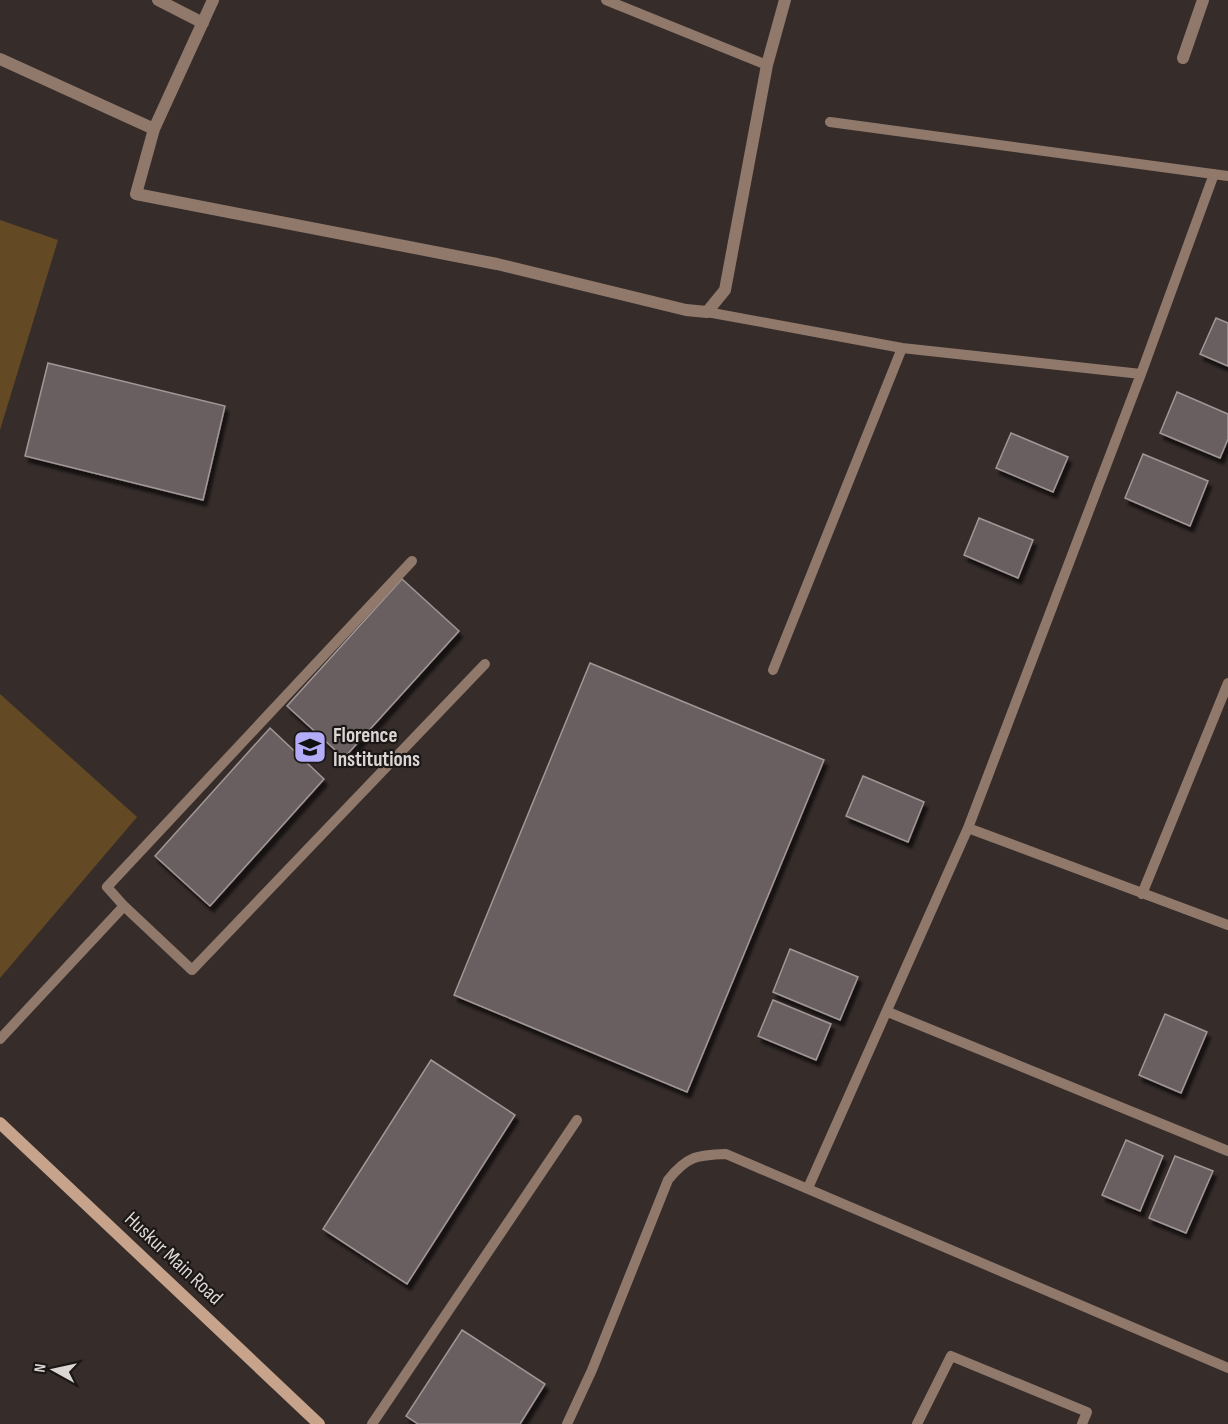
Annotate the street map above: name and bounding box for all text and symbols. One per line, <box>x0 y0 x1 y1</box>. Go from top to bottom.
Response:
place label: Florence Institutions <box>333 723 420 772</box>
school or university icon: Florence Institutions <box>292 729 328 765</box>
street label: Huskur Main Road <box>119 1207 228 1310</box>
north arrow <box>24 1340 84 1400</box>
text: N <box>31 1363 51 1374</box>

